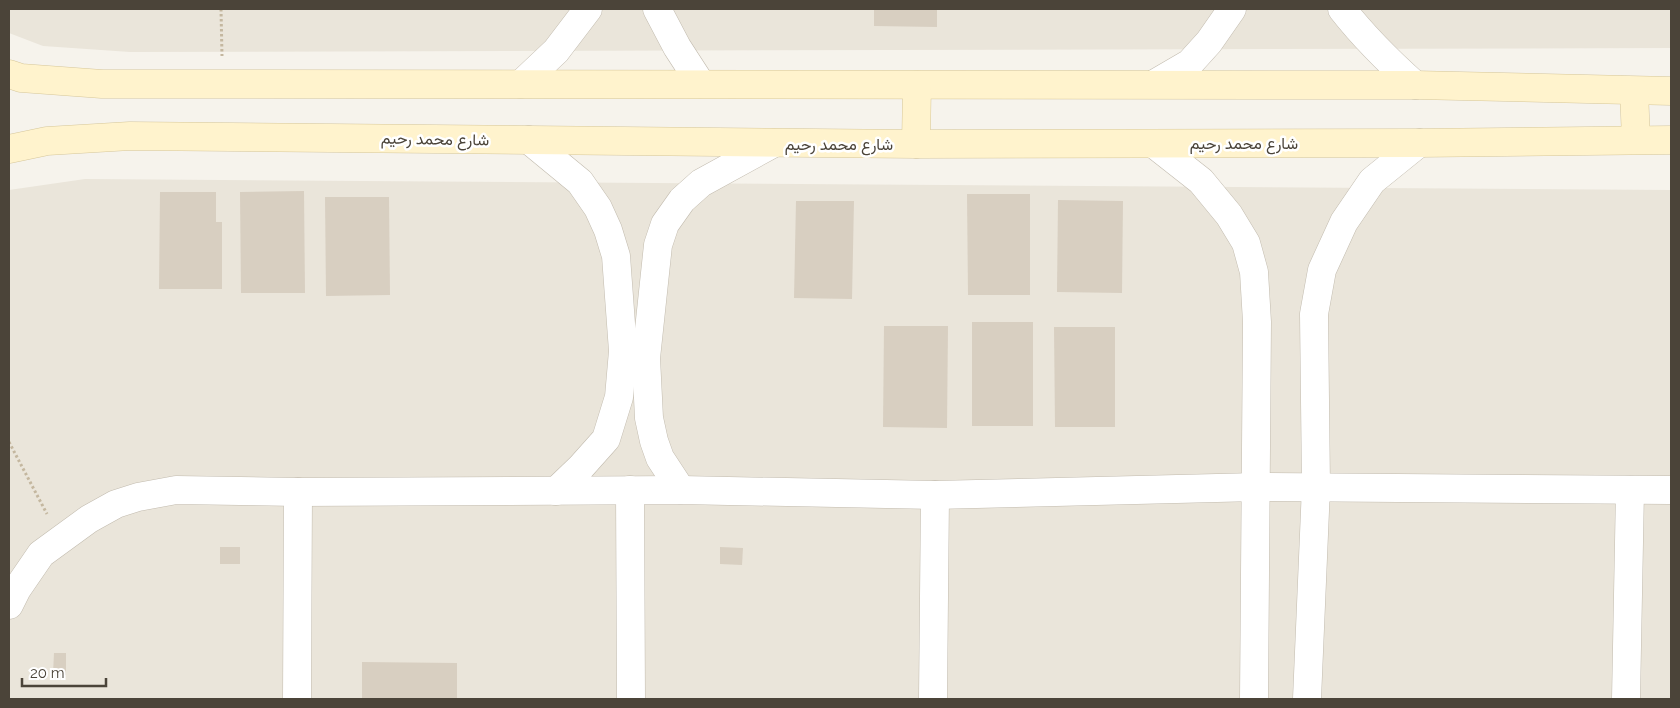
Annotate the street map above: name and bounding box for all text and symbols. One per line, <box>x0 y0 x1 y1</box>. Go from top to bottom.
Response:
street label: شارع محمد رحيم <box>381 129 489 151</box>
street label: شارع محمد رحيم <box>1190 134 1298 155</box>
street label: شارع محمد رحيم <box>785 135 893 156</box>
scale bar <box>22 656 106 688</box>
text: 20 m <box>30 664 65 682</box>

